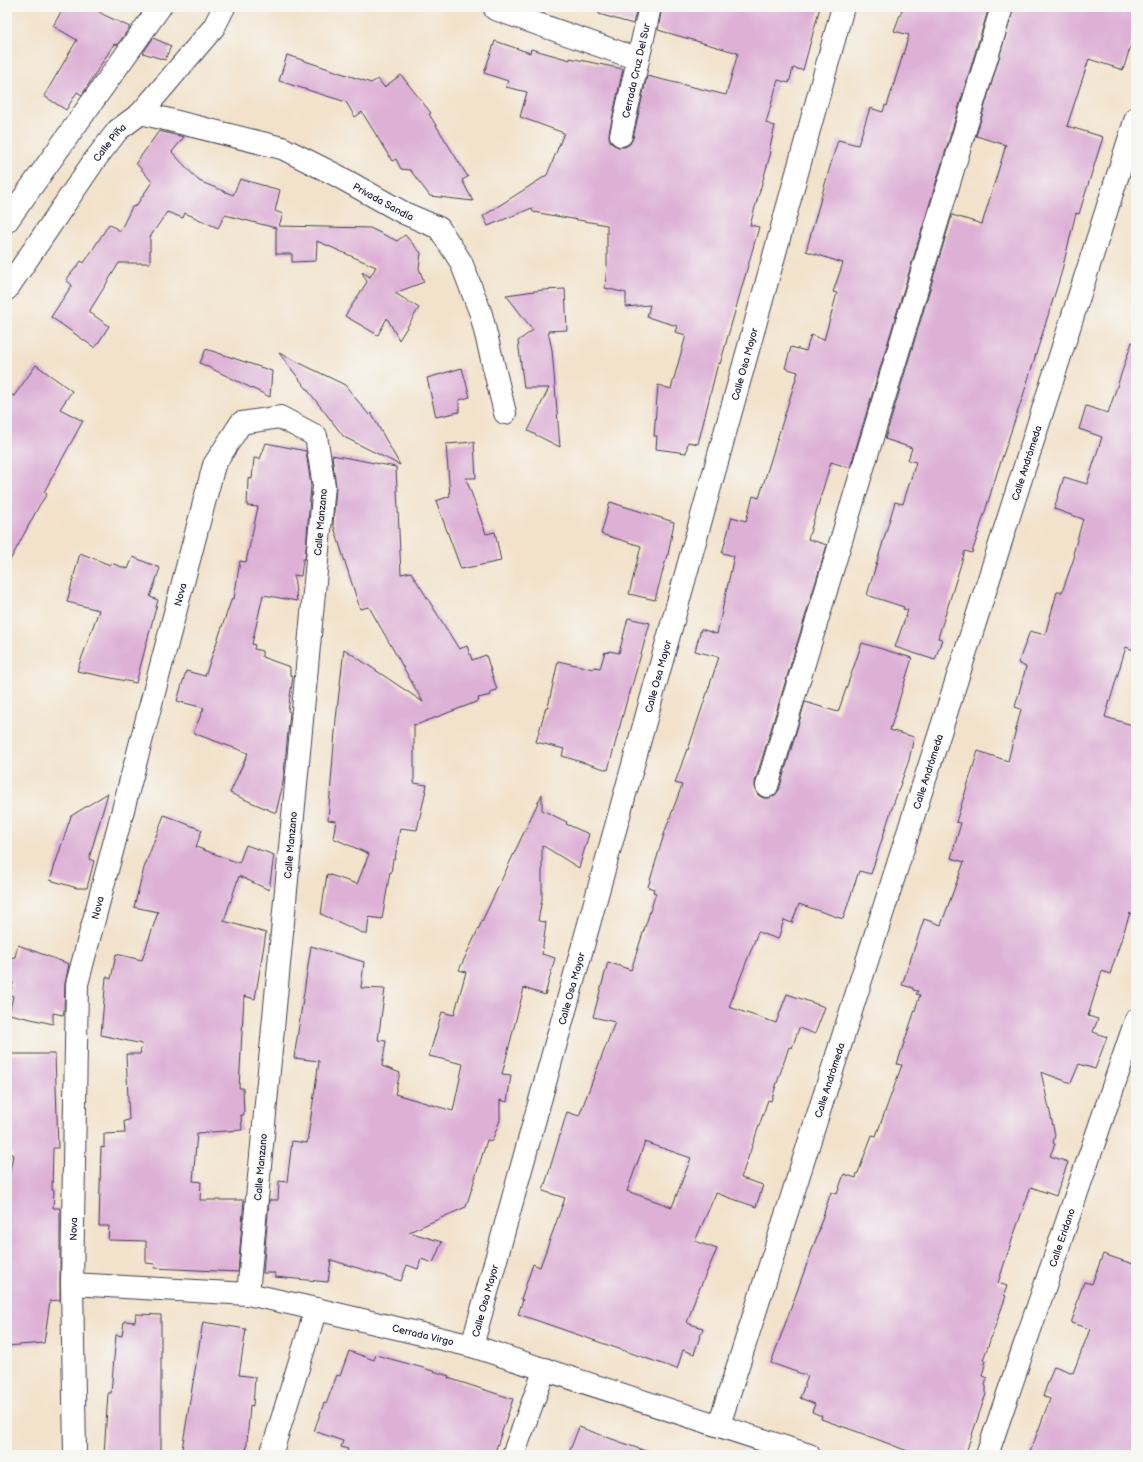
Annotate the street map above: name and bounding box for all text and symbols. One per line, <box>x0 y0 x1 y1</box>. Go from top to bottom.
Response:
street label: Cerrada Cruz Del Sur <box>620 22 653 119</box>
street label: Calle Piña <box>91 121 129 164</box>
street label: Privada Sandía <box>351 181 416 224</box>
street label: Calle Osa Mayor <box>729 326 761 402</box>
street label: Calle Andrómeda <box>1009 424 1045 502</box>
street label: Calle Manzano <box>312 488 330 556</box>
street label: Nova <box>172 581 190 608</box>
street label: Calle Osa Mayor <box>643 639 674 714</box>
street label: Calle Andrómeda <box>911 732 946 811</box>
street label: Calle Manzano <box>282 811 300 879</box>
street label: Nova <box>89 895 107 921</box>
street label: Calle Osa Mayor <box>556 951 588 1026</box>
street label: Calle Andrómeda <box>812 1041 848 1119</box>
street label: Calle Manzano <box>252 1133 270 1201</box>
street label: Calle Eridano <box>1047 1207 1078 1269</box>
street label: Nova <box>68 1217 80 1241</box>
street label: Calle Osa Mayor <box>470 1263 501 1339</box>
street label: Cerrada Virgo <box>391 1322 455 1349</box>

